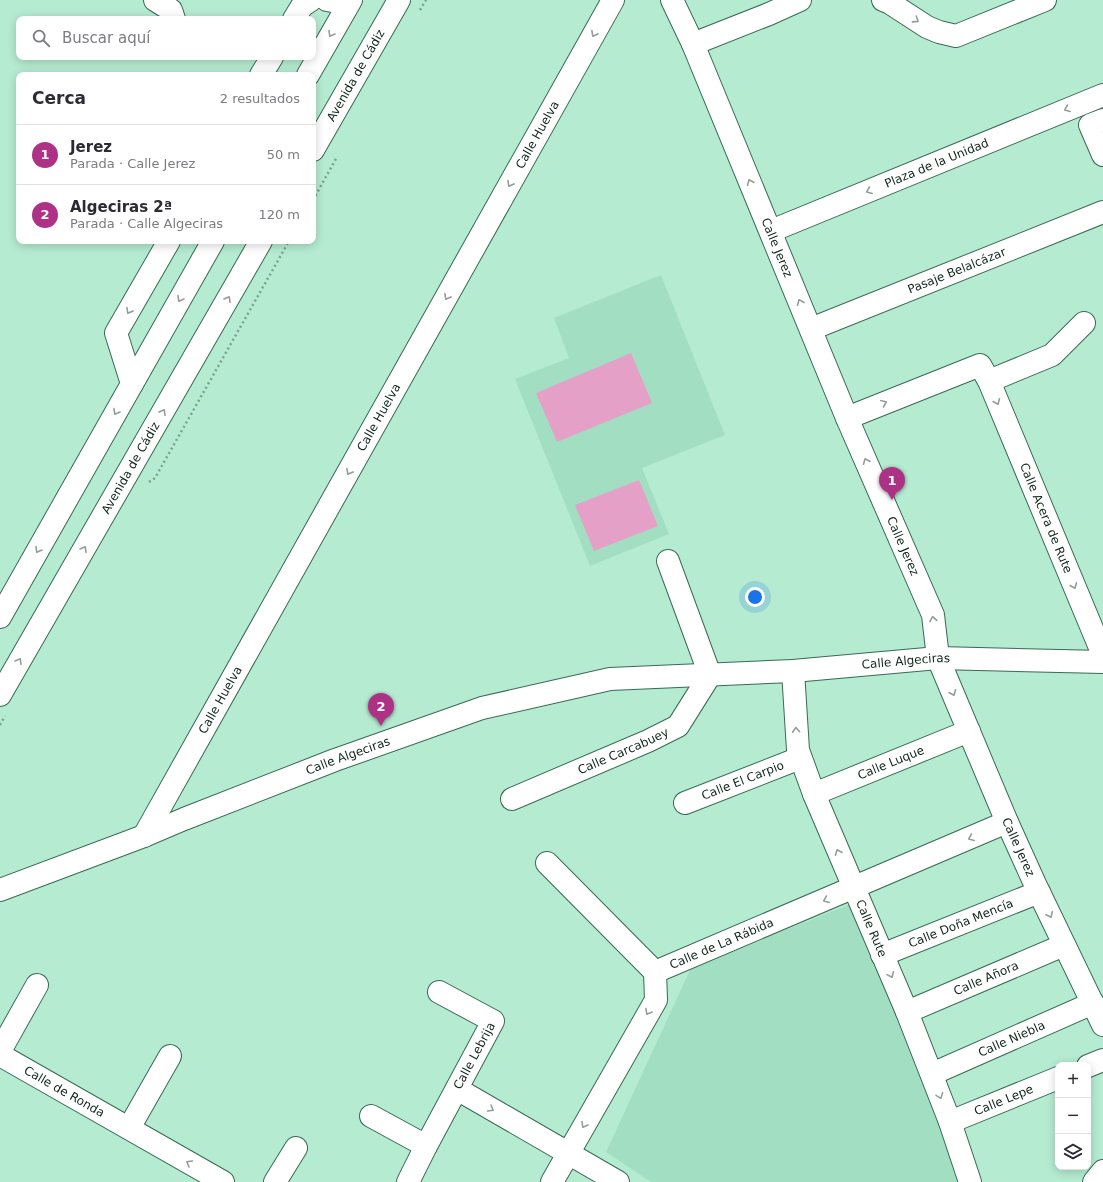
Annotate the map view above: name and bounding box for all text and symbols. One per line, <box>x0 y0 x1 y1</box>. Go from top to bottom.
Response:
one-way arrow <box>912 15 919 23</box>
search box <box>16 16 316 60</box>
icon: search <box>30 27 52 49</box>
street label: Avenida de Cádiz <box>324 27 388 124</box>
text: Buscar aquí <box>62 29 150 47</box>
one-way arrow <box>329 30 336 37</box>
one-way arrow <box>592 30 599 37</box>
text: Cerca <box>32 88 86 108</box>
text: 2 resultados <box>220 91 300 106</box>
street label: Calle Huelva <box>513 98 562 171</box>
one-way arrow <box>1063 105 1070 113</box>
street label: Plaza de la Unidad <box>883 136 991 191</box>
text: Jerez <box>70 138 112 156</box>
text: 1 <box>40 147 50 162</box>
text: 50 m <box>267 147 300 162</box>
text: Parada · Calle Jerez <box>70 156 195 171</box>
one-way arrow <box>747 178 755 185</box>
one-way arrow <box>508 180 515 187</box>
one-way arrow <box>866 186 874 194</box>
text: Algeciras 2ª <box>70 198 172 216</box>
text: 2 <box>40 207 50 222</box>
text: 120 m <box>258 207 300 222</box>
text: Parada · Calle Algeciras <box>70 216 223 231</box>
street label: Calle Jerez <box>758 216 795 279</box>
street label: Pasaje Belalcázar <box>906 245 1008 297</box>
one-way arrow <box>444 293 451 300</box>
one-way arrow <box>177 295 184 302</box>
one-way arrow <box>223 296 230 303</box>
one-way arrow <box>796 299 804 306</box>
one-way arrow <box>126 307 133 314</box>
street label: Calle Huelva <box>354 381 403 454</box>
one-way arrow <box>993 398 1001 405</box>
one-way arrow <box>880 400 887 408</box>
one-way arrow <box>113 408 120 416</box>
one-way arrow <box>158 409 165 416</box>
street label: Avenida de Cádiz <box>99 419 162 516</box>
one-way arrow <box>863 457 871 465</box>
street label: Calle Acera de Rute <box>1017 461 1075 575</box>
pin: 1 <box>879 467 905 500</box>
one-way arrow <box>346 468 353 475</box>
street label: Calle Jerez <box>884 514 922 578</box>
one-way arrow <box>35 546 42 553</box>
one-way arrow <box>80 546 87 553</box>
one-way arrow <box>1070 583 1078 590</box>
your location <box>745 587 765 607</box>
one-way arrow <box>929 616 938 622</box>
street label: Calle Algeciras <box>861 651 950 672</box>
one-way arrow <box>15 658 22 665</box>
street label: Calle Huelva <box>196 664 245 736</box>
one-way arrow <box>948 689 956 697</box>
pin: 2 <box>368 693 394 726</box>
street label: Calle Carcabuey <box>576 725 671 777</box>
one-way arrow <box>792 727 801 733</box>
street label: Calle Algeciras <box>304 734 392 778</box>
street label: Calle Luque <box>856 743 926 782</box>
street label: Calle El Carpio <box>699 758 786 803</box>
street label: Calle Jerez <box>999 816 1038 879</box>
one-way arrow <box>968 833 975 841</box>
one-way arrow <box>835 848 843 855</box>
one-way arrow <box>822 895 829 903</box>
street label: Calle Doña Mencía <box>906 896 1015 951</box>
street label: Calle Rute <box>853 897 890 959</box>
one-way arrow <box>1045 911 1053 918</box>
street label: Calle de La Rábida <box>667 915 776 972</box>
street label: Calle Añora <box>952 958 1021 998</box>
one-way arrow <box>886 971 894 978</box>
one-way arrow <box>646 1008 653 1016</box>
street label: Calle Niebla <box>976 1018 1047 1060</box>
street label: Calle Lebrija <box>451 1020 498 1092</box>
map controls <box>1055 1062 1091 1170</box>
button: + <box>1055 1062 1091 1098</box>
street label: Calle de Ronda <box>22 1063 107 1120</box>
street label: Calle Lepe <box>972 1082 1035 1118</box>
one-way arrow <box>935 1092 943 1099</box>
button: − <box>1055 1098 1091 1134</box>
one-way arrow <box>487 1104 494 1111</box>
one-way arrow <box>581 1121 588 1128</box>
button: layers <box>1055 1134 1091 1170</box>
one-way arrow <box>186 1160 193 1167</box>

